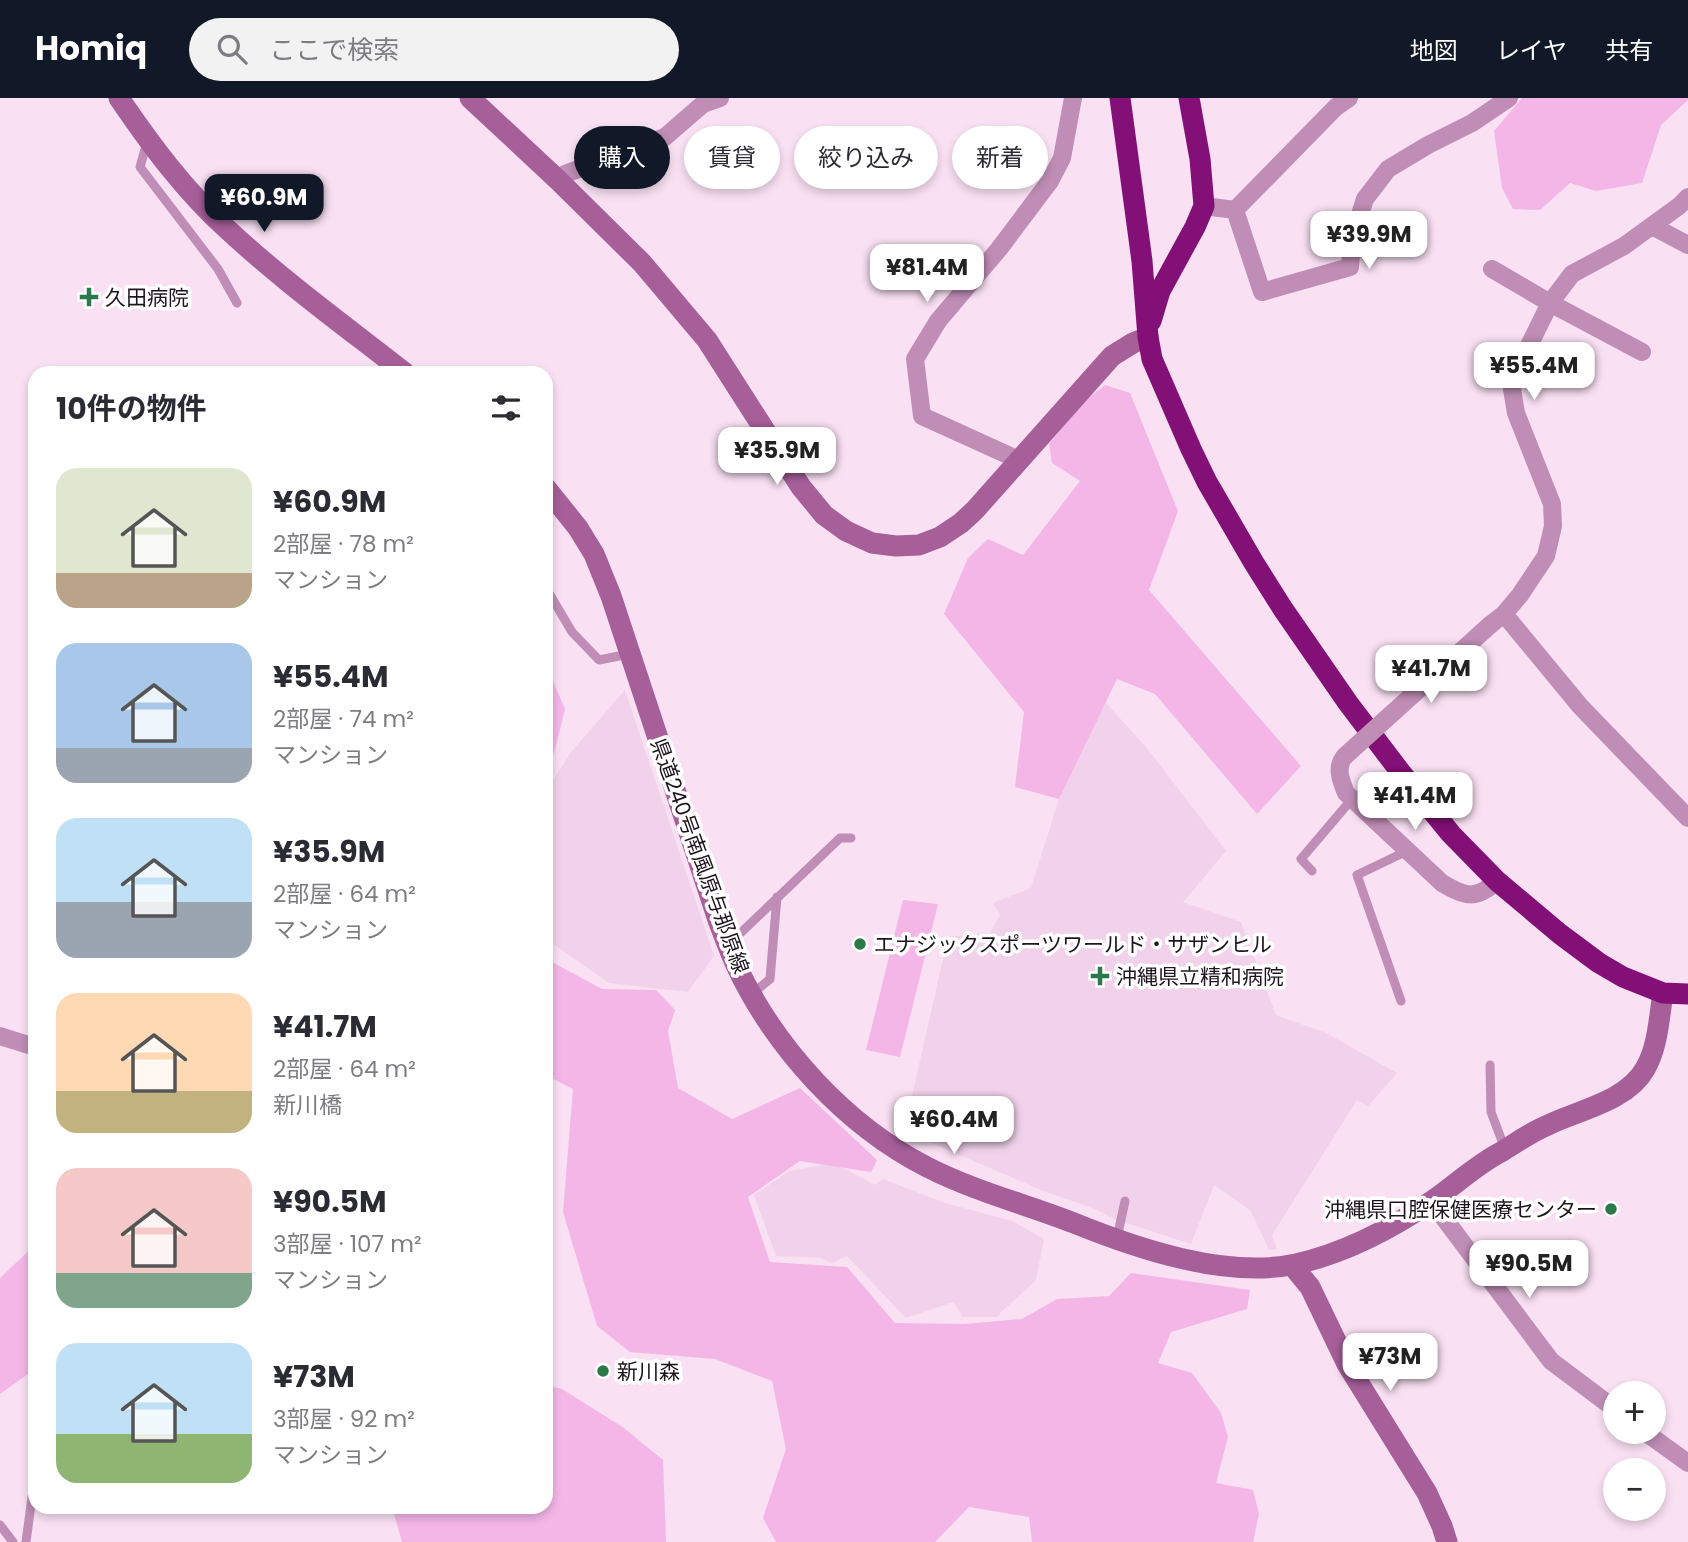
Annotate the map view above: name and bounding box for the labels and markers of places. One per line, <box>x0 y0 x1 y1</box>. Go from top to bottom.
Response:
pin: ¥60.9M <box>207 174 321 234</box>
pin: ¥39.9M <box>1312 212 1426 271</box>
pin: ¥81.4M <box>870 244 984 304</box>
place label: 久田病院 <box>105 283 189 312</box>
marker: 久田病院 <box>79 287 99 307</box>
pin: ¥55.4M <box>1477 342 1591 402</box>
pin: ¥35.9M <box>720 428 834 487</box>
pin: ¥41.7M <box>1374 646 1488 705</box>
pin: ¥41.4M <box>1358 772 1472 832</box>
place label: エナジックスポーツワールド・サザンヒル <box>874 930 1272 959</box>
marker: エナジックスポーツワールド・サザンヒル <box>852 936 868 952</box>
place label: 沖縄県立精和病院 <box>1116 962 1284 991</box>
marker: 沖縄県立精和病院 <box>1090 966 1110 986</box>
pin: ¥60.4M <box>897 1096 1011 1156</box>
place label: 沖縄県口腔保健医療センター <box>1324 1195 1597 1224</box>
marker: 沖縄県口腔保健医療センター <box>1603 1201 1619 1217</box>
pin: ¥90.5M <box>1472 1240 1586 1300</box>
pin: ¥73M <box>1349 1334 1431 1393</box>
place label: 新川森 <box>617 1357 680 1386</box>
marker: 新川森 <box>595 1363 611 1379</box>

